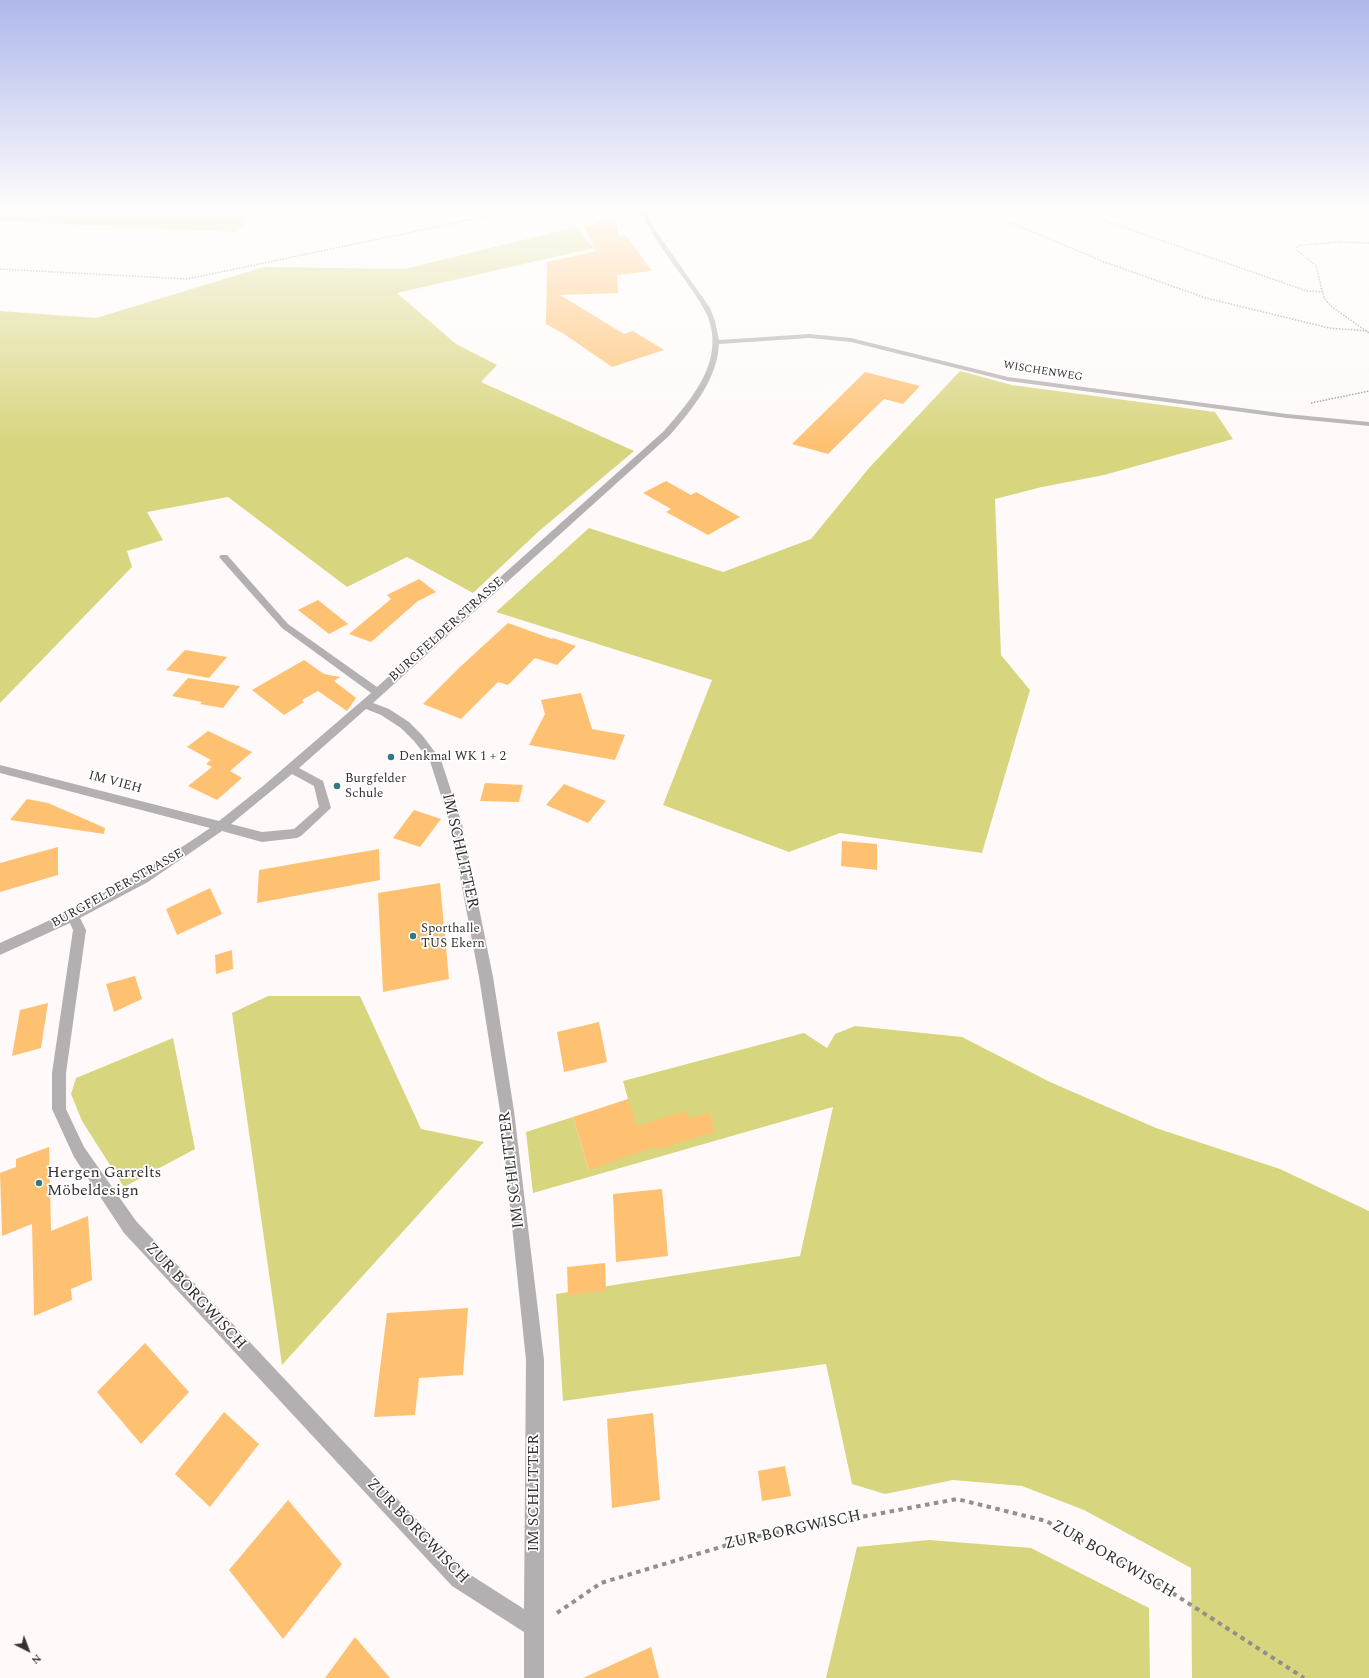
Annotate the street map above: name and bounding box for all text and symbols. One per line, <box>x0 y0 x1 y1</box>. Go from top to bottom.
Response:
street label: WISCHENWEG <box>1002 359 1084 385</box>
street label: BURGFELDER STRASSE <box>387 574 507 686</box>
place label: Denkmal WK 1 + 2 <box>399 749 506 765</box>
marker: Denkmal WK 1 + 2 <box>386 752 396 762</box>
street label: IM VIEH <box>87 768 143 798</box>
place label: Burgfelder Schule <box>345 771 406 802</box>
marker: Burgfelder Schule <box>332 781 342 791</box>
street label: IM SCHLITTER <box>436 792 482 910</box>
street label: BURGFELDER STRASSE <box>49 846 187 932</box>
place label: Sporthalle TUS Ekern <box>421 921 485 952</box>
marker: Sporthalle TUS Ekern <box>408 931 418 941</box>
street label: IM SCHLITTER <box>496 1110 530 1230</box>
place label: Hergen Garrelts Möbeldesign <box>47 1164 162 1202</box>
marker: Hergen Garrelts Möbeldesign <box>34 1178 44 1188</box>
street label: ZUR BORGWISCH <box>141 1240 249 1354</box>
street label: IM SCHLITTER <box>525 1434 545 1552</box>
street label: ZUR BORGWISCH <box>362 1475 472 1589</box>
street label: ZUR BORGWISCH <box>723 1507 863 1555</box>
street label: ZUR BORGWISCH <box>1048 1517 1178 1603</box>
north arrow <box>8 1630 48 1670</box>
text: N <box>27 1650 45 1669</box>

